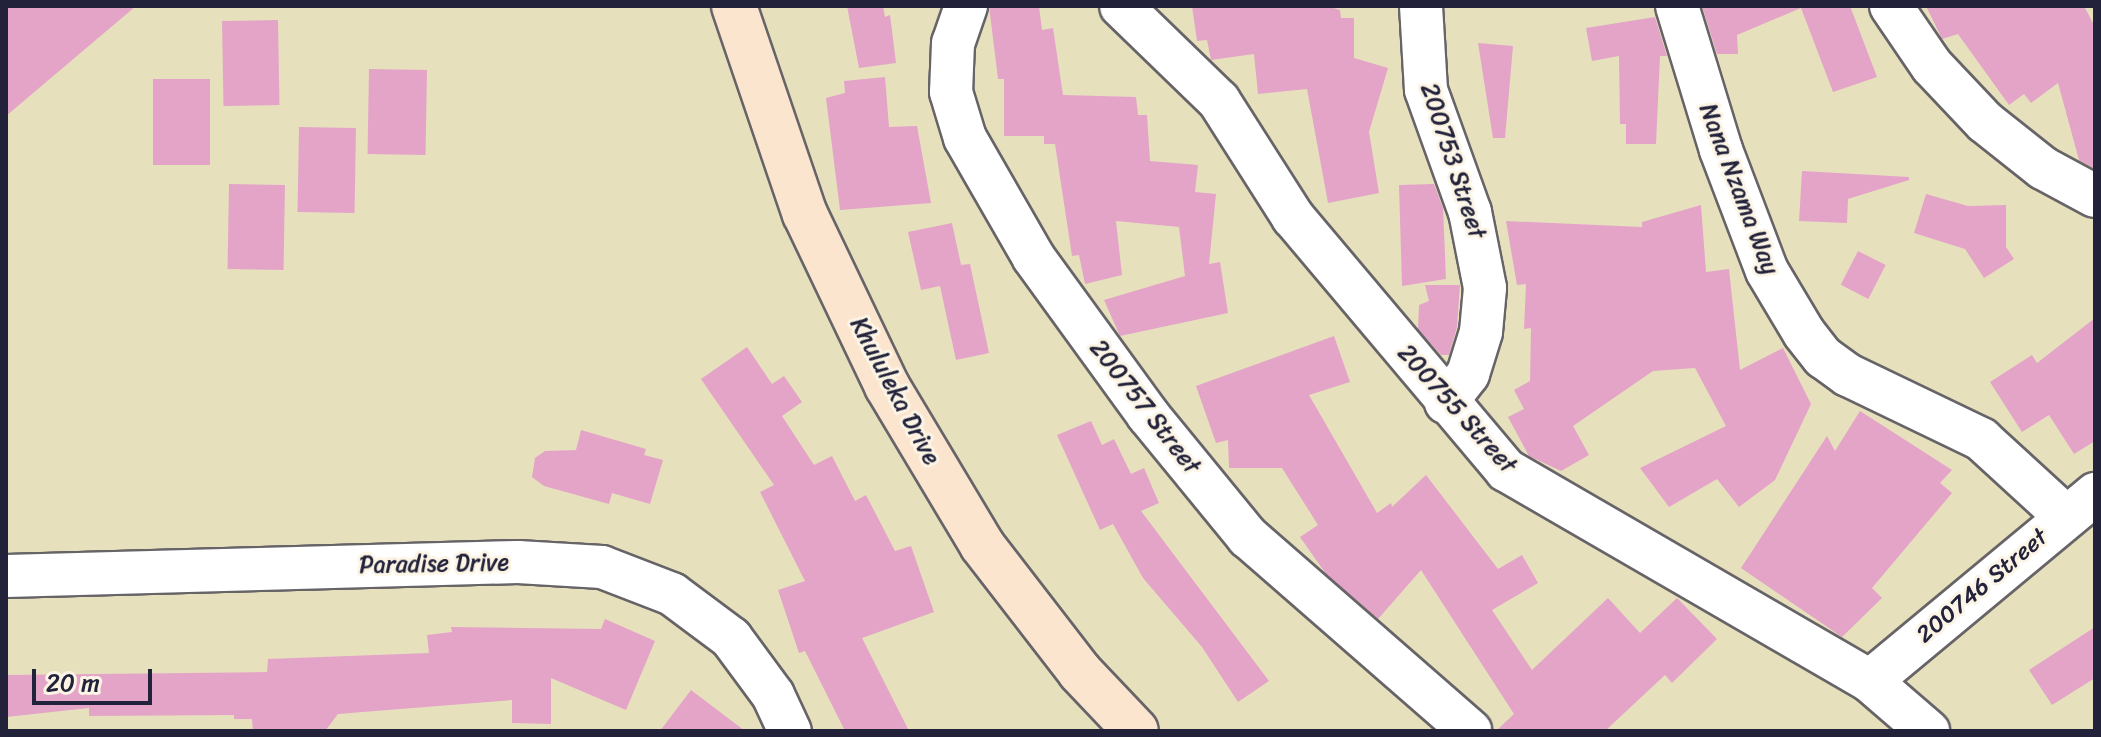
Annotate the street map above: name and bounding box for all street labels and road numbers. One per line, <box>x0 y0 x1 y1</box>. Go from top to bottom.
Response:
street label: 200753 Street <box>1414 80 1492 242</box>
street label: Nana Nzama Way <box>1693 100 1785 278</box>
street label: Khululeka Drive <box>844 312 946 470</box>
street label: 200757 Street <box>1084 334 1206 480</box>
street label: 200755 Street <box>1392 339 1522 479</box>
street label: 200746 Street <box>1911 523 2053 649</box>
street label: Paradise Drive <box>359 548 509 580</box>

